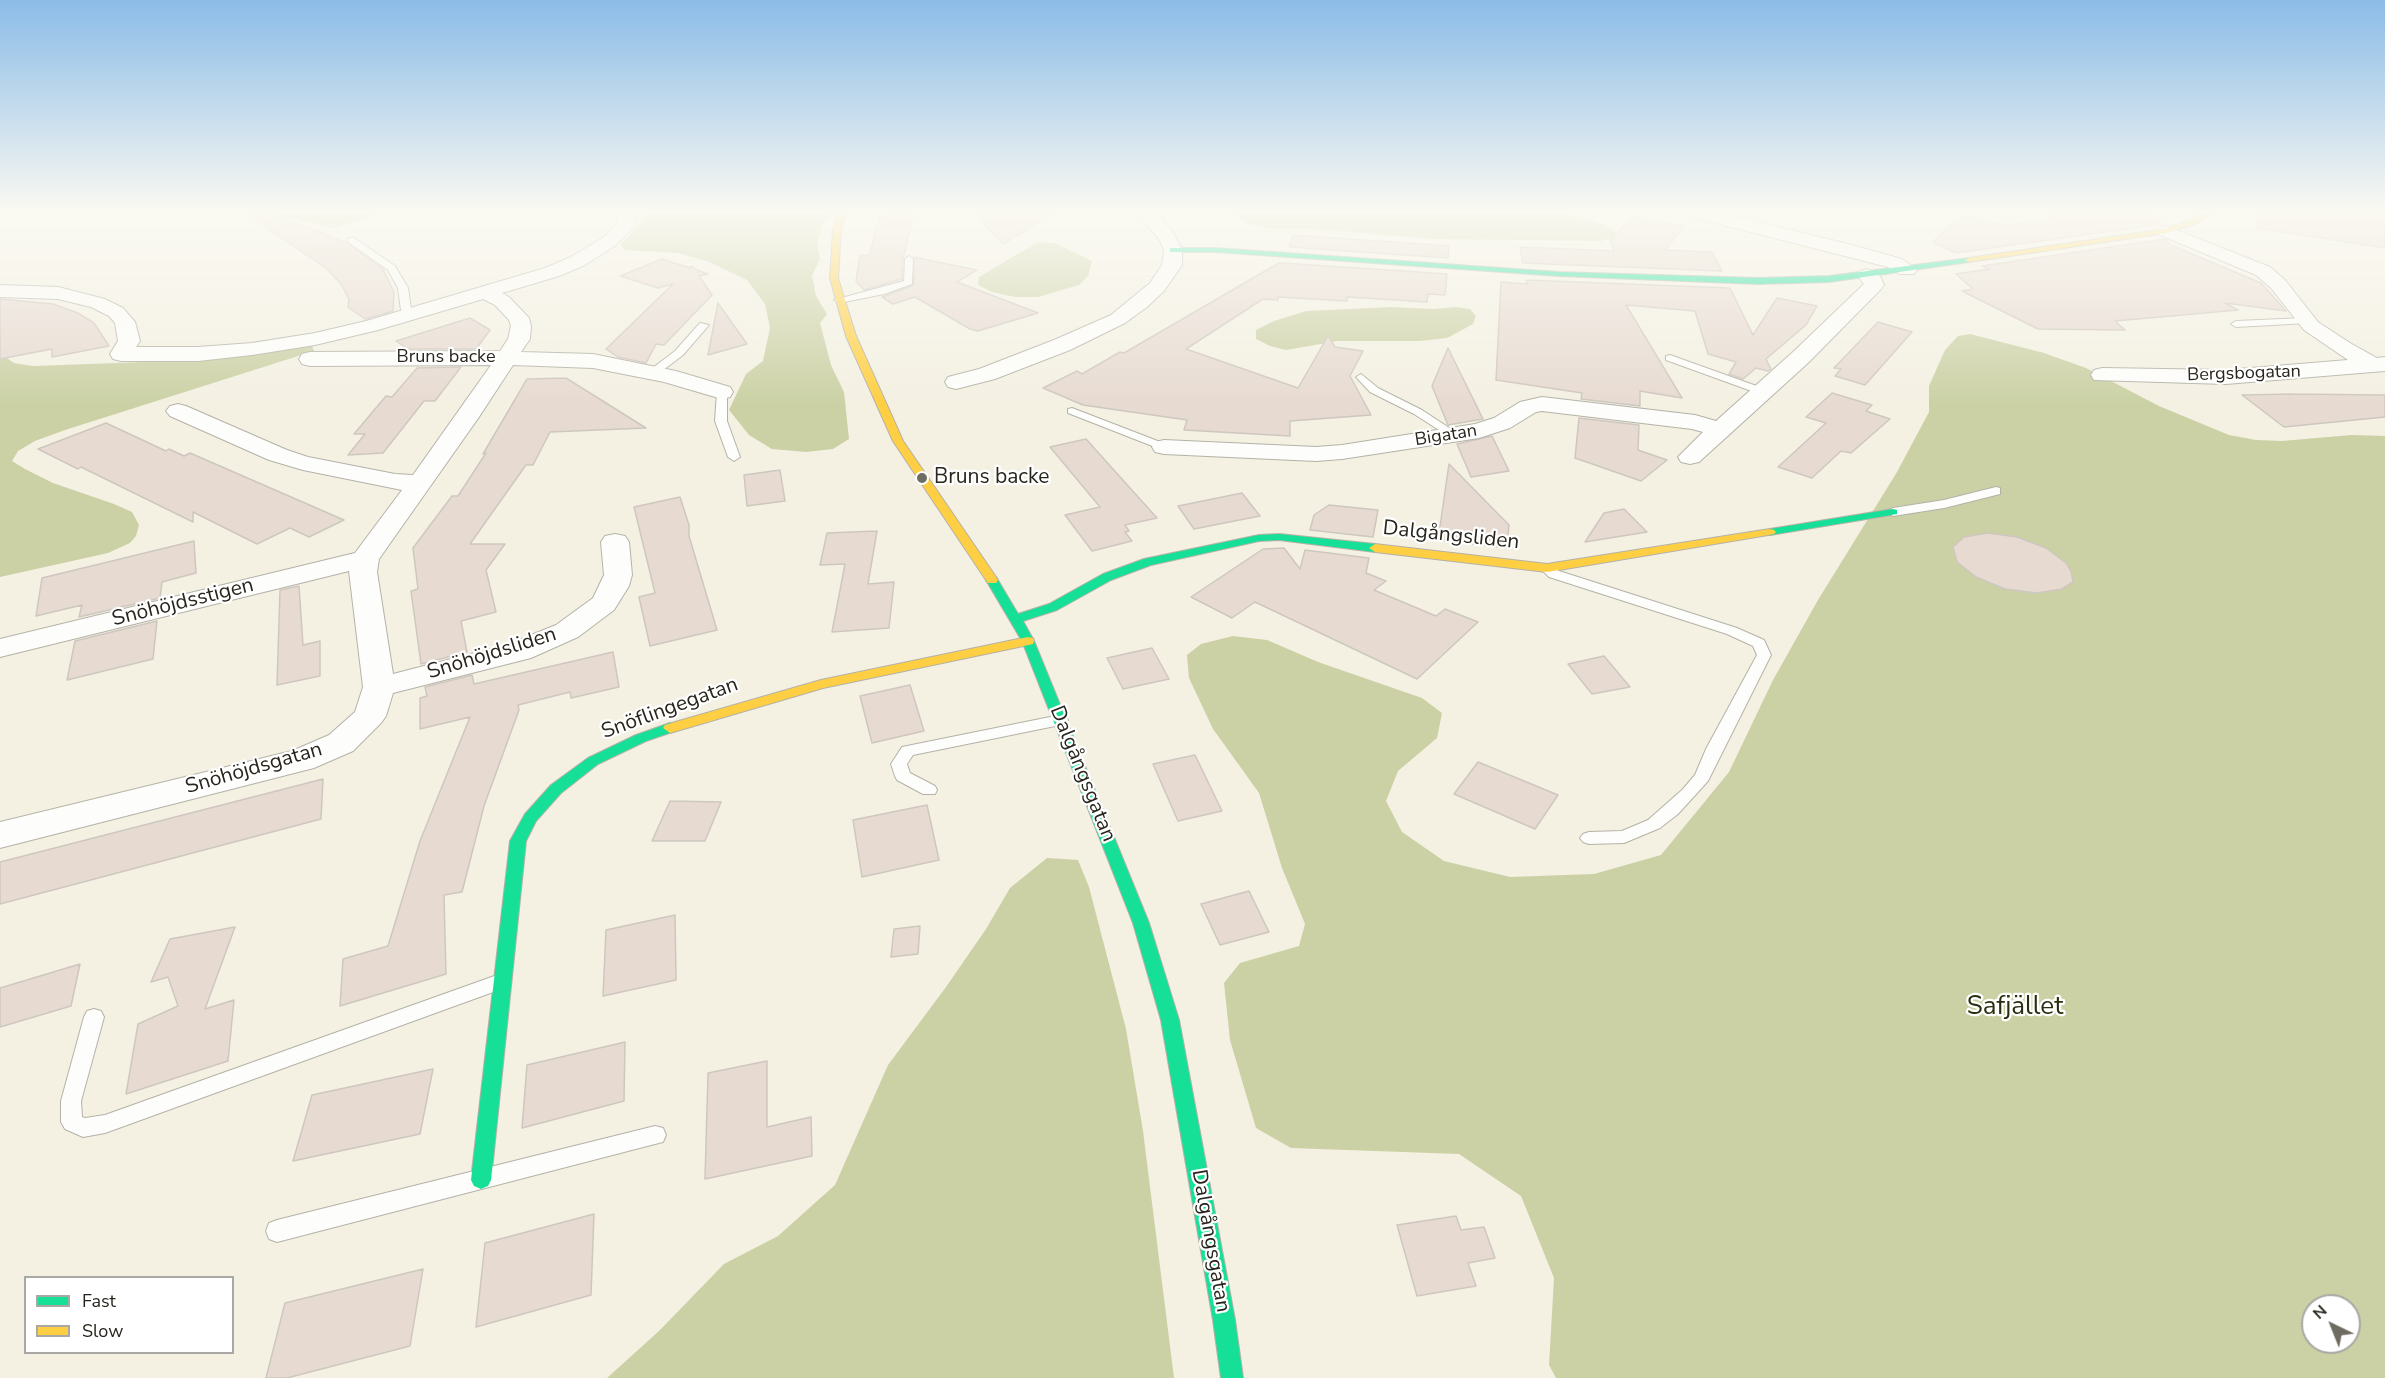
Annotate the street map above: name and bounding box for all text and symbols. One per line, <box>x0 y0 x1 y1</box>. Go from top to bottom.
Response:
street label: Bruns backe <box>397 347 495 369</box>
street label: Bergsbogatan <box>2187 361 2301 387</box>
street label: Bigatan <box>1413 420 1479 452</box>
place label: Bruns backe <box>934 465 1049 491</box>
marker: Bruns backe <box>915 471 929 485</box>
street label: Dalgångsliden <box>1382 516 1520 556</box>
street label: Snöhöjdsstigen <box>110 573 256 633</box>
street label: Snöhöjdsliden <box>424 622 560 686</box>
street label: Snöflingegatan <box>598 673 742 745</box>
street label: Dalgångsgatan <box>1043 702 1121 846</box>
street label: Snöhöjdsgatan <box>183 737 325 801</box>
park label: Safjället <box>1967 992 2063 1024</box>
street label: Dalgångsgatan <box>1185 1168 1235 1314</box>
legend <box>24 1276 234 1354</box>
text: Fast <box>82 1289 116 1313</box>
north arrow <box>2301 1294 2361 1354</box>
text: N <box>2308 1300 2332 1324</box>
text: Slow <box>82 1319 123 1343</box>

